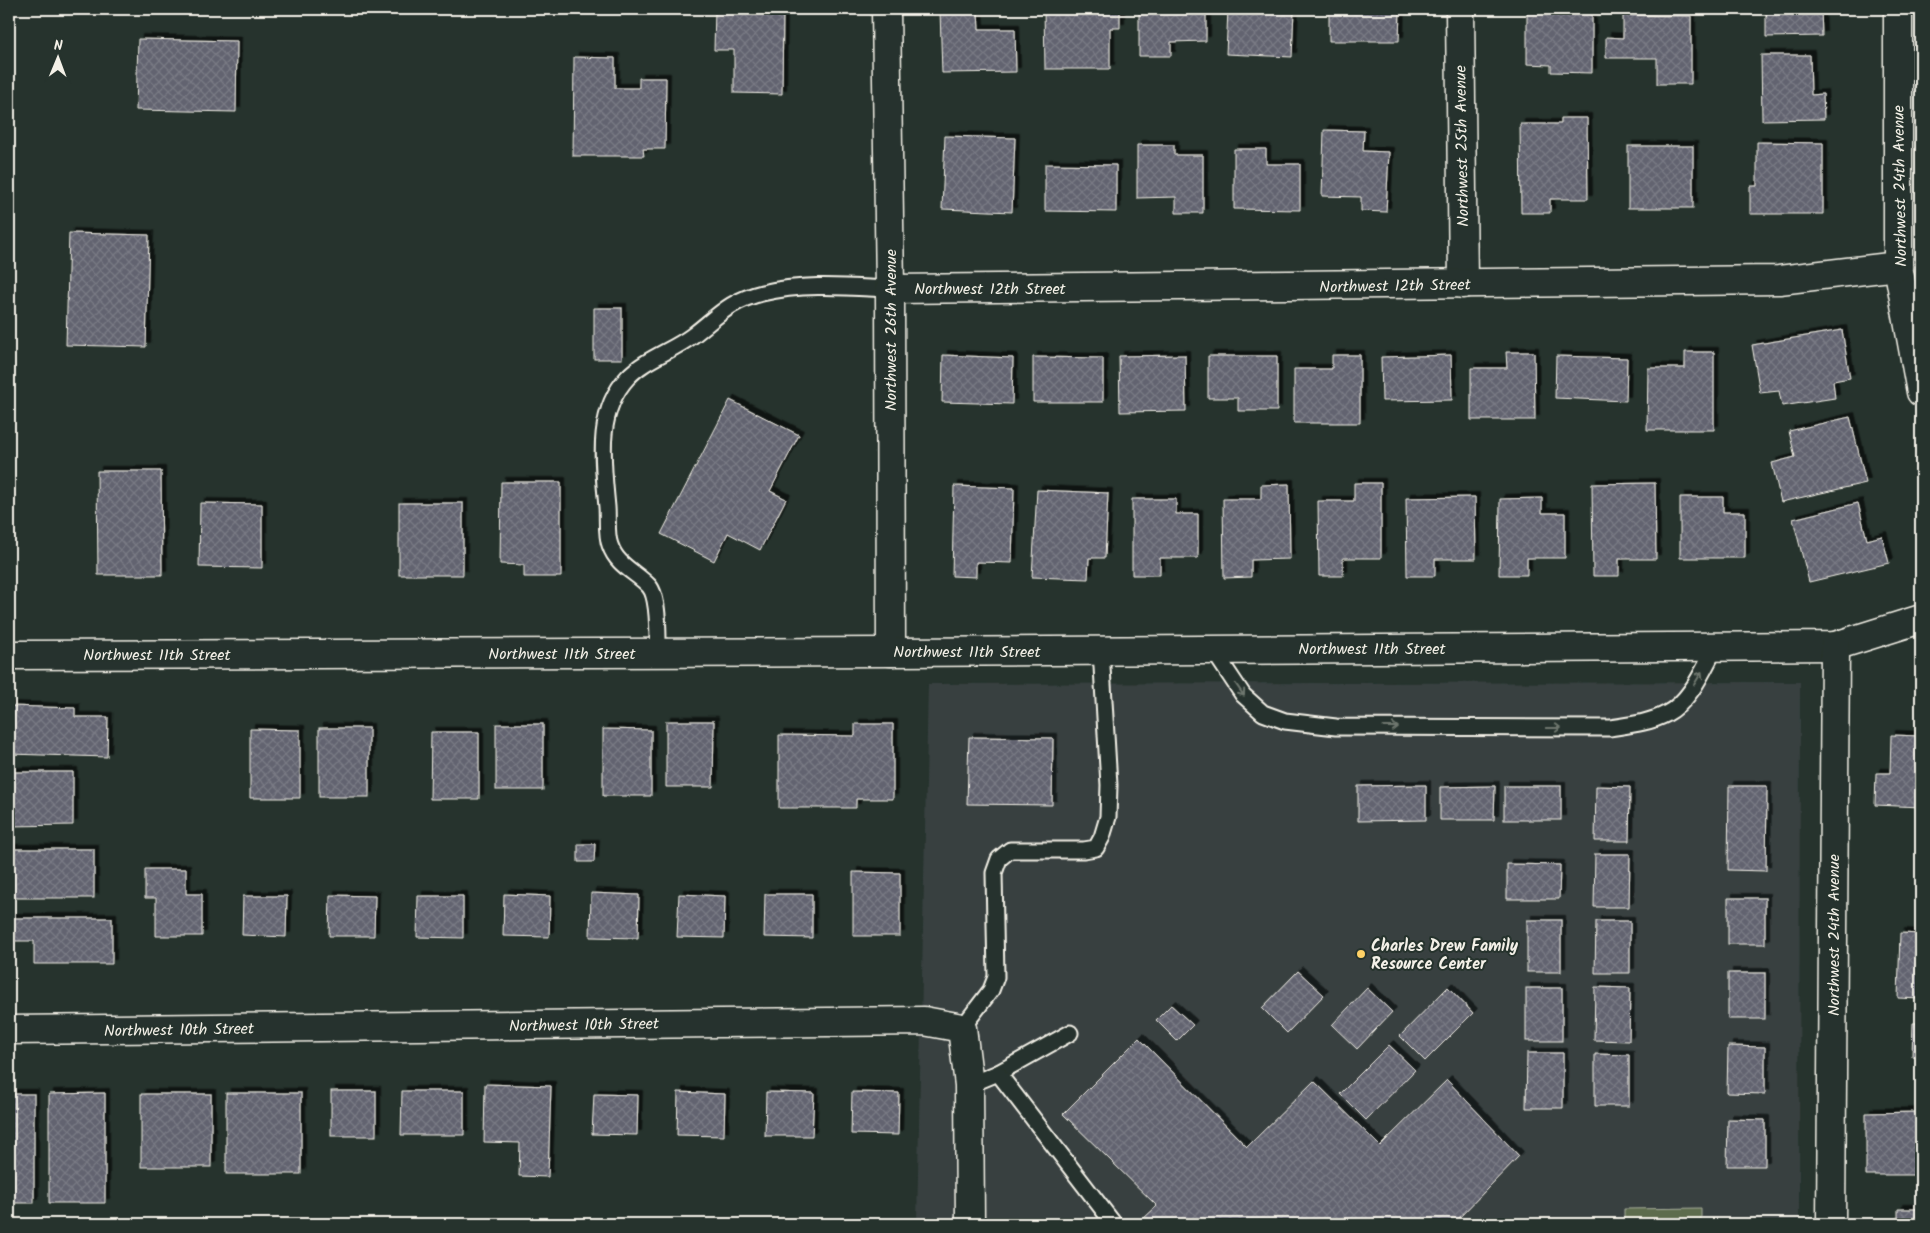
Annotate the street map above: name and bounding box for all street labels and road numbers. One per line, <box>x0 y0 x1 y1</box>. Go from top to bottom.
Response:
street label: Northwest 25th Avenue <box>1449 65 1476 227</box>
street label: Northwest 24th Avenue <box>1887 105 1914 267</box>
street label: Northwest 26th Avenue <box>879 249 904 411</box>
street label: Northwest 12th Street <box>1319 273 1472 300</box>
street label: Northwest 12th Street <box>914 277 1067 302</box>
street label: Northwest 11th Street <box>1298 637 1446 662</box>
street label: Northwest 11th Street <box>893 640 1041 665</box>
street label: Northwest 11th Street <box>488 642 636 667</box>
street label: Northwest 11th Street <box>83 643 231 668</box>
street label: Northwest 24th Avenue <box>1822 854 1847 1016</box>
street label: Northwest 10th Street <box>509 1012 660 1039</box>
street label: Northwest 10th Street <box>104 1017 255 1044</box>

